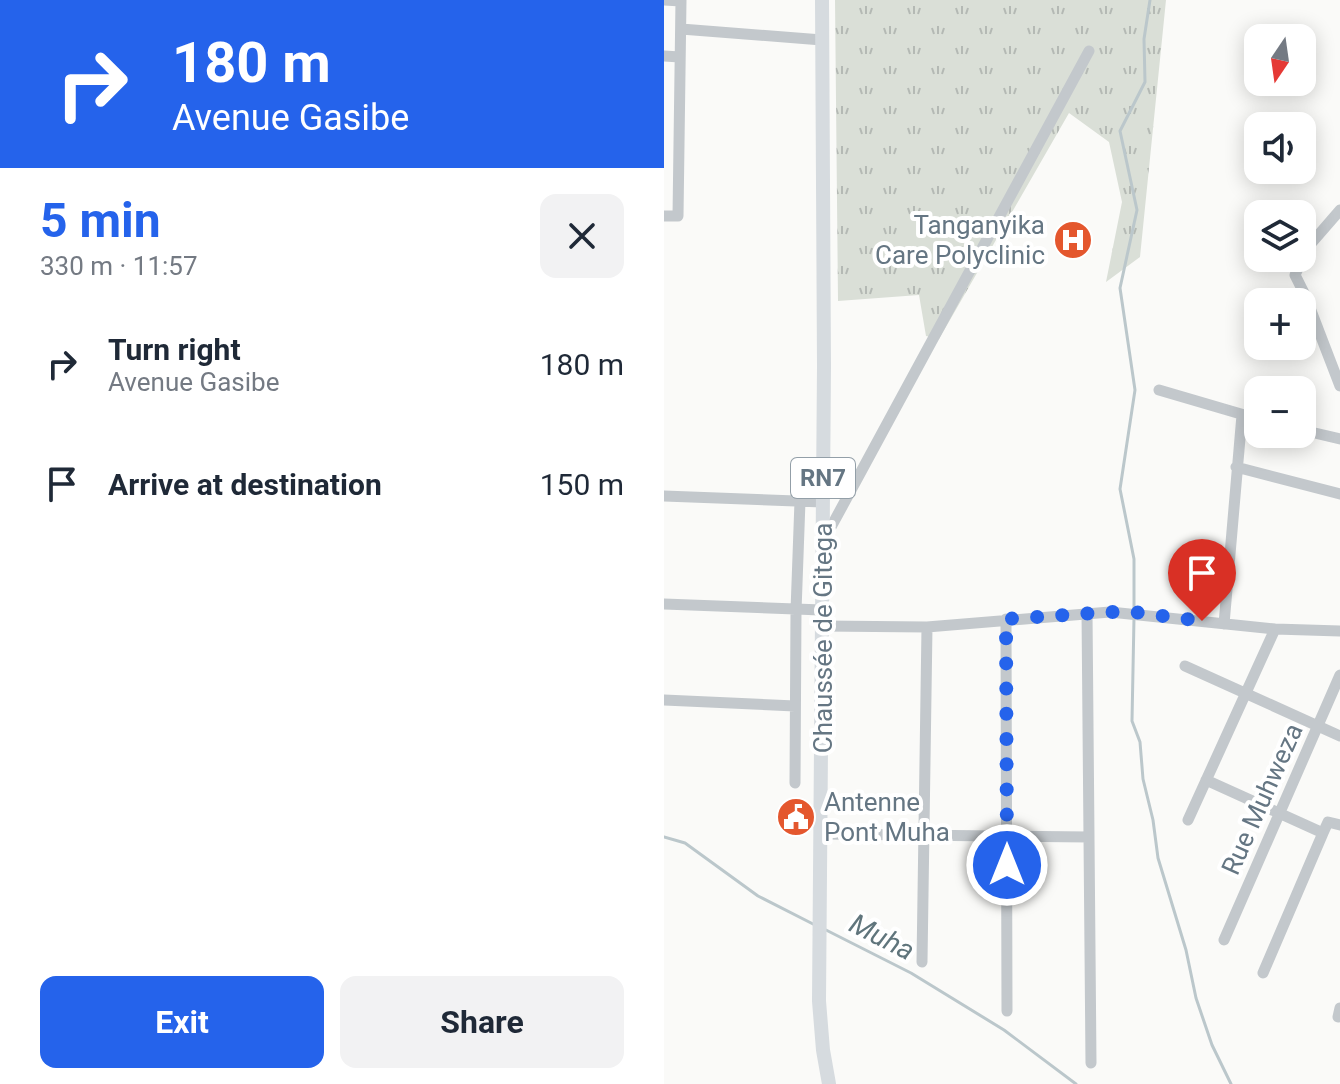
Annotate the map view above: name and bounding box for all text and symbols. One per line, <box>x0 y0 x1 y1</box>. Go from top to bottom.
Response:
north arrow <box>1244 24 1316 96</box>
map controls <box>1244 24 1316 448</box>
text: 180 m <box>172 30 331 96</box>
icon: right <box>40 32 144 136</box>
text: Avenue Gasibe <box>172 97 409 139</box>
button: sound <box>1244 112 1316 184</box>
text: 5 min <box>40 192 161 249</box>
button: close <box>540 194 624 278</box>
button: layers <box>1244 200 1316 272</box>
place label: Tanganyika Care Polyclinic <box>875 210 1045 270</box>
hospital icon: Tanganyika Care Polyclinic <box>1052 219 1094 261</box>
text: 330 m · 11:57 <box>40 251 198 281</box>
button: + <box>1244 288 1316 360</box>
text: Turn right <box>108 332 241 367</box>
icon: right <box>40 342 84 386</box>
text: 180 m <box>540 347 624 382</box>
text: Avenue Gasibe <box>108 367 279 397</box>
button: − <box>1244 376 1316 448</box>
road number: RN7 <box>791 458 855 498</box>
icon: arrive <box>40 462 84 506</box>
text: Arrive at destination <box>108 467 382 502</box>
text: 150 m <box>540 467 624 502</box>
street label: Chaussée de Gitega <box>808 523 838 753</box>
pin <box>1168 539 1236 621</box>
icon: arrive <box>1180 551 1224 595</box>
street label: Rue Muhweza <box>1215 719 1309 879</box>
place label: Antenne Pont Muha <box>824 787 950 847</box>
public building icon: Antenne Pont Muha <box>775 796 817 838</box>
position arrow <box>965 823 1049 907</box>
water label: Muha <box>844 907 920 967</box>
button: Exit <box>40 976 324 1068</box>
button: Share <box>340 976 624 1068</box>

